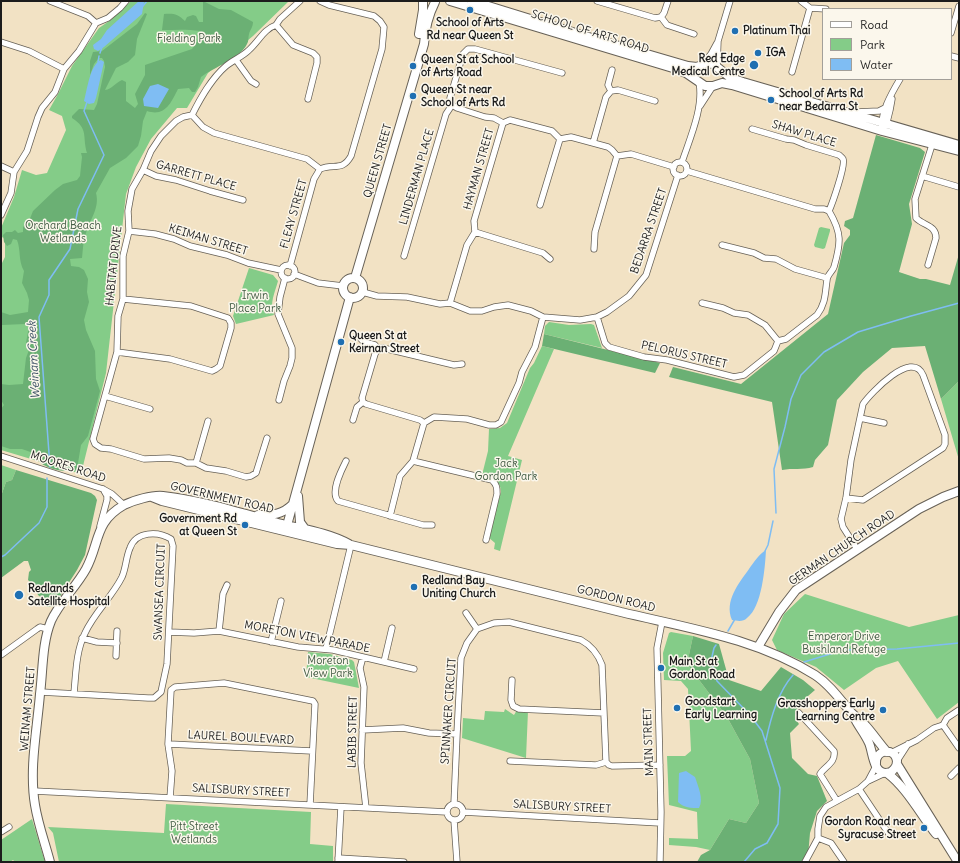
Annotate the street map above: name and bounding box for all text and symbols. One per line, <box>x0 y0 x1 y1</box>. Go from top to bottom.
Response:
marker: School of Arts Rd near Queen St <box>465 5 475 15</box>
street label: SCHOOL OF ARTS ROAD <box>529 8 651 56</box>
legend <box>822 8 952 80</box>
place label: School of Arts Rd near Queen St <box>427 16 513 42</box>
text: Road <box>860 17 888 32</box>
place label: Platinum Thai <box>743 24 810 38</box>
marker: Platinum Thai <box>730 26 740 36</box>
park label: Fielding Park <box>157 32 221 46</box>
text: Park <box>860 37 885 52</box>
place label: IGA <box>766 46 786 60</box>
marker: IGA <box>753 48 763 58</box>
place label: Red Edge Medical Centre <box>671 52 745 78</box>
place label: Queen St at School of Arts Road <box>421 53 514 79</box>
text: Water <box>860 57 893 72</box>
marker: Red Edge Medical Centre <box>748 59 760 71</box>
marker: Queen St at School of Arts Road <box>408 61 418 71</box>
place label: Queen St near School of Arts Rd <box>421 83 505 109</box>
place label: School of Arts Rd near Bedarra St <box>779 87 863 113</box>
marker: Queen St near School of Arts Rd <box>408 91 418 101</box>
marker: School of Arts Rd near Bedarra St <box>766 95 776 105</box>
street label: SHAW PLACE <box>770 118 838 150</box>
street label: QUEEN STREET <box>361 122 395 200</box>
street label: HAYMAN STREET <box>461 127 497 211</box>
street label: LINDERMAN PLACE <box>397 128 437 226</box>
street label: GARRETT PLACE <box>154 158 238 194</box>
street label: FLEAY STREET <box>278 178 310 250</box>
street label: BEDARRA STREET <box>628 186 670 276</box>
park label: Orchard Beach Wetlands <box>25 219 101 245</box>
street label: KEIMAN STREET <box>167 222 249 258</box>
street label: HABITAT DRIVE <box>103 226 125 306</box>
park label: Irwin Place Park <box>229 289 281 315</box>
water label: Weinam Creek <box>25 321 43 399</box>
place label: Queen St at Keirnan Street <box>349 329 419 355</box>
marker: Queen St at Keirnan Street <box>336 337 346 347</box>
street label: PELORUS STREET <box>640 339 728 371</box>
street label: MOORES ROAD <box>29 449 107 485</box>
park label: Jack Gordon Park <box>475 457 537 483</box>
street label: GOVERNMENT ROAD <box>169 480 275 516</box>
street label: GERMAN CHURCH ROAD <box>786 508 898 588</box>
place label: Government Rd at Queen St <box>159 512 237 538</box>
marker: Government Rd at Queen St <box>240 520 250 530</box>
street label: SWANSEA CIRCUIT <box>152 543 168 641</box>
place label: Redland Bay Uniting Church <box>422 574 496 600</box>
place label: Redlands Satellite Hospital <box>28 582 110 608</box>
marker: Redland Bay Uniting Church <box>409 582 419 592</box>
street label: GORDON ROAD <box>575 583 657 615</box>
marker: Redlands Satellite Hospital <box>13 589 25 601</box>
street label: MORETON VIEW PARADE <box>243 618 371 656</box>
park label: Emperor Drive Bushland Refuge <box>802 630 886 656</box>
park label: Moreton View Park <box>303 654 353 680</box>
place label: Main St at Gordon Road <box>669 655 735 681</box>
street label: SPINNAKER CIRCUIT <box>439 657 459 765</box>
marker: Main St at Gordon Road <box>656 663 666 673</box>
street label: WEINAM STREET <box>18 666 38 752</box>
place label: Goodstart Early Learning <box>685 695 757 721</box>
street label: LABIB STREET <box>346 696 360 768</box>
place label: Grasshoppers Early Learning Centre <box>778 697 875 723</box>
marker: Goodstart Early Learning <box>672 703 682 713</box>
marker: Grasshoppers Early Learning Centre <box>878 705 888 715</box>
street label: MAIN STREET <box>641 708 657 776</box>
street label: LAUREL BOULEVARD <box>187 729 295 747</box>
street label: SALISBURY STREET <box>192 782 290 800</box>
street label: SALISBURY STREET <box>513 798 611 816</box>
place label: Gordon Road near Syracuse Street <box>824 815 916 841</box>
park label: Pitt Street Wetlands <box>170 820 218 846</box>
marker: Gordon Road near Syracuse Street <box>919 823 929 833</box>

